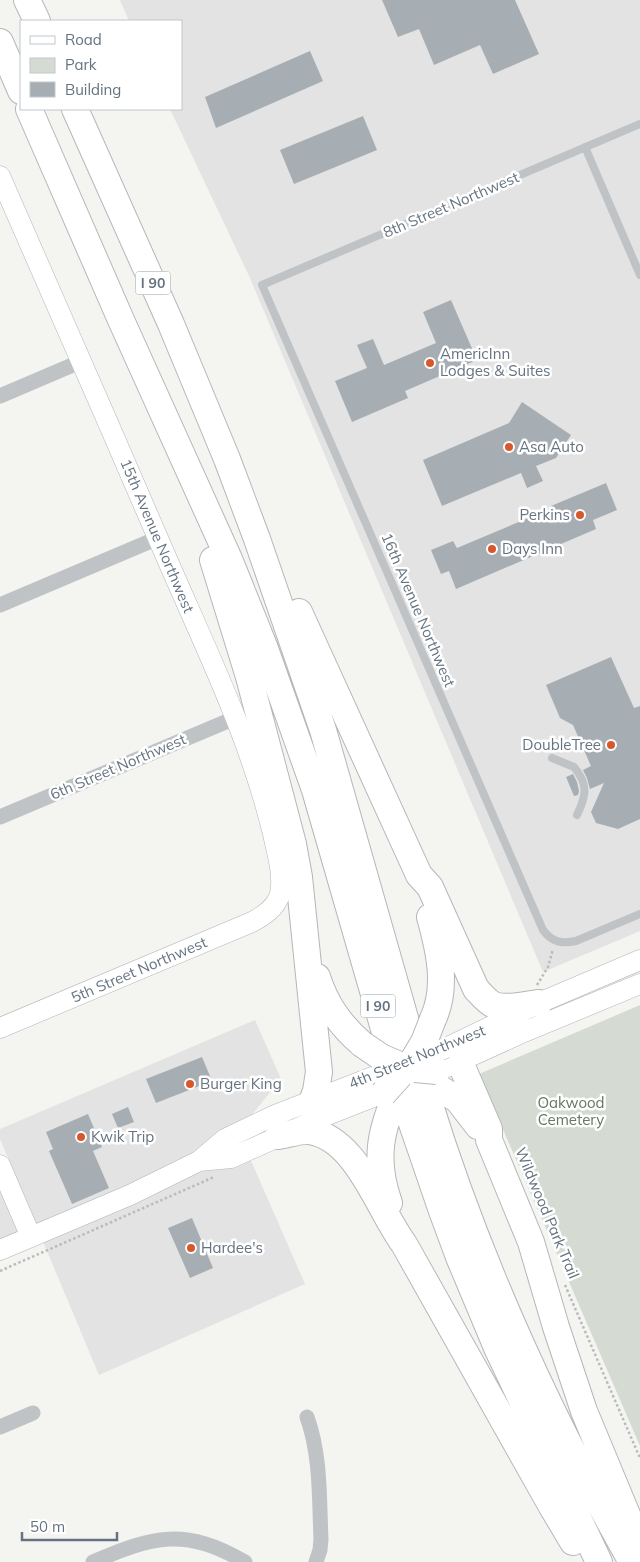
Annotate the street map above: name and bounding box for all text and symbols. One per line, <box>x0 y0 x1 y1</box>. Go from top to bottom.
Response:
legend <box>20 20 182 110</box>
text: Road <box>65 30 102 49</box>
text: Park <box>65 55 97 74</box>
text: Building <box>65 80 121 99</box>
street label: 8th Street Northwest <box>380 167 522 242</box>
road number: I 90 <box>136 272 170 294</box>
place label: AmericInn Lodges & Suites <box>440 344 551 380</box>
marker: AmericInn Lodges & Suites <box>424 357 436 369</box>
place label: Asa Auto <box>519 437 584 456</box>
marker: Asa Auto <box>503 441 515 453</box>
street label: 15th Avenue Northwest <box>116 456 199 616</box>
place label: Perkins <box>519 505 570 524</box>
marker: Perkins <box>574 509 586 521</box>
street label: 16th Avenue Northwest <box>377 530 460 690</box>
place label: Days Inn <box>502 539 563 558</box>
marker: Days Inn <box>486 543 498 555</box>
street label: 6th Street Northwest <box>47 729 189 804</box>
place label: DoubleTree <box>522 735 601 754</box>
marker: DoubleTree <box>605 739 617 751</box>
street label: 5th Street Northwest <box>68 932 210 1007</box>
road number: I 90 <box>360 994 396 1018</box>
street label: 4th Street Northwest <box>346 1020 488 1093</box>
place label: Burger King <box>200 1074 282 1093</box>
marker: Burger King <box>184 1078 196 1090</box>
park label: Oakwood Cemetery <box>537 1093 605 1129</box>
place label: Kwik Trip <box>91 1127 154 1146</box>
marker: Kwik Trip <box>75 1131 87 1143</box>
street label: Wildwood Park Trail <box>511 1144 584 1281</box>
place label: Hardee's <box>201 1238 263 1257</box>
marker: Hardee's <box>185 1242 197 1254</box>
scale bar <box>22 1510 118 1542</box>
text: 50 m <box>30 1517 65 1536</box>

